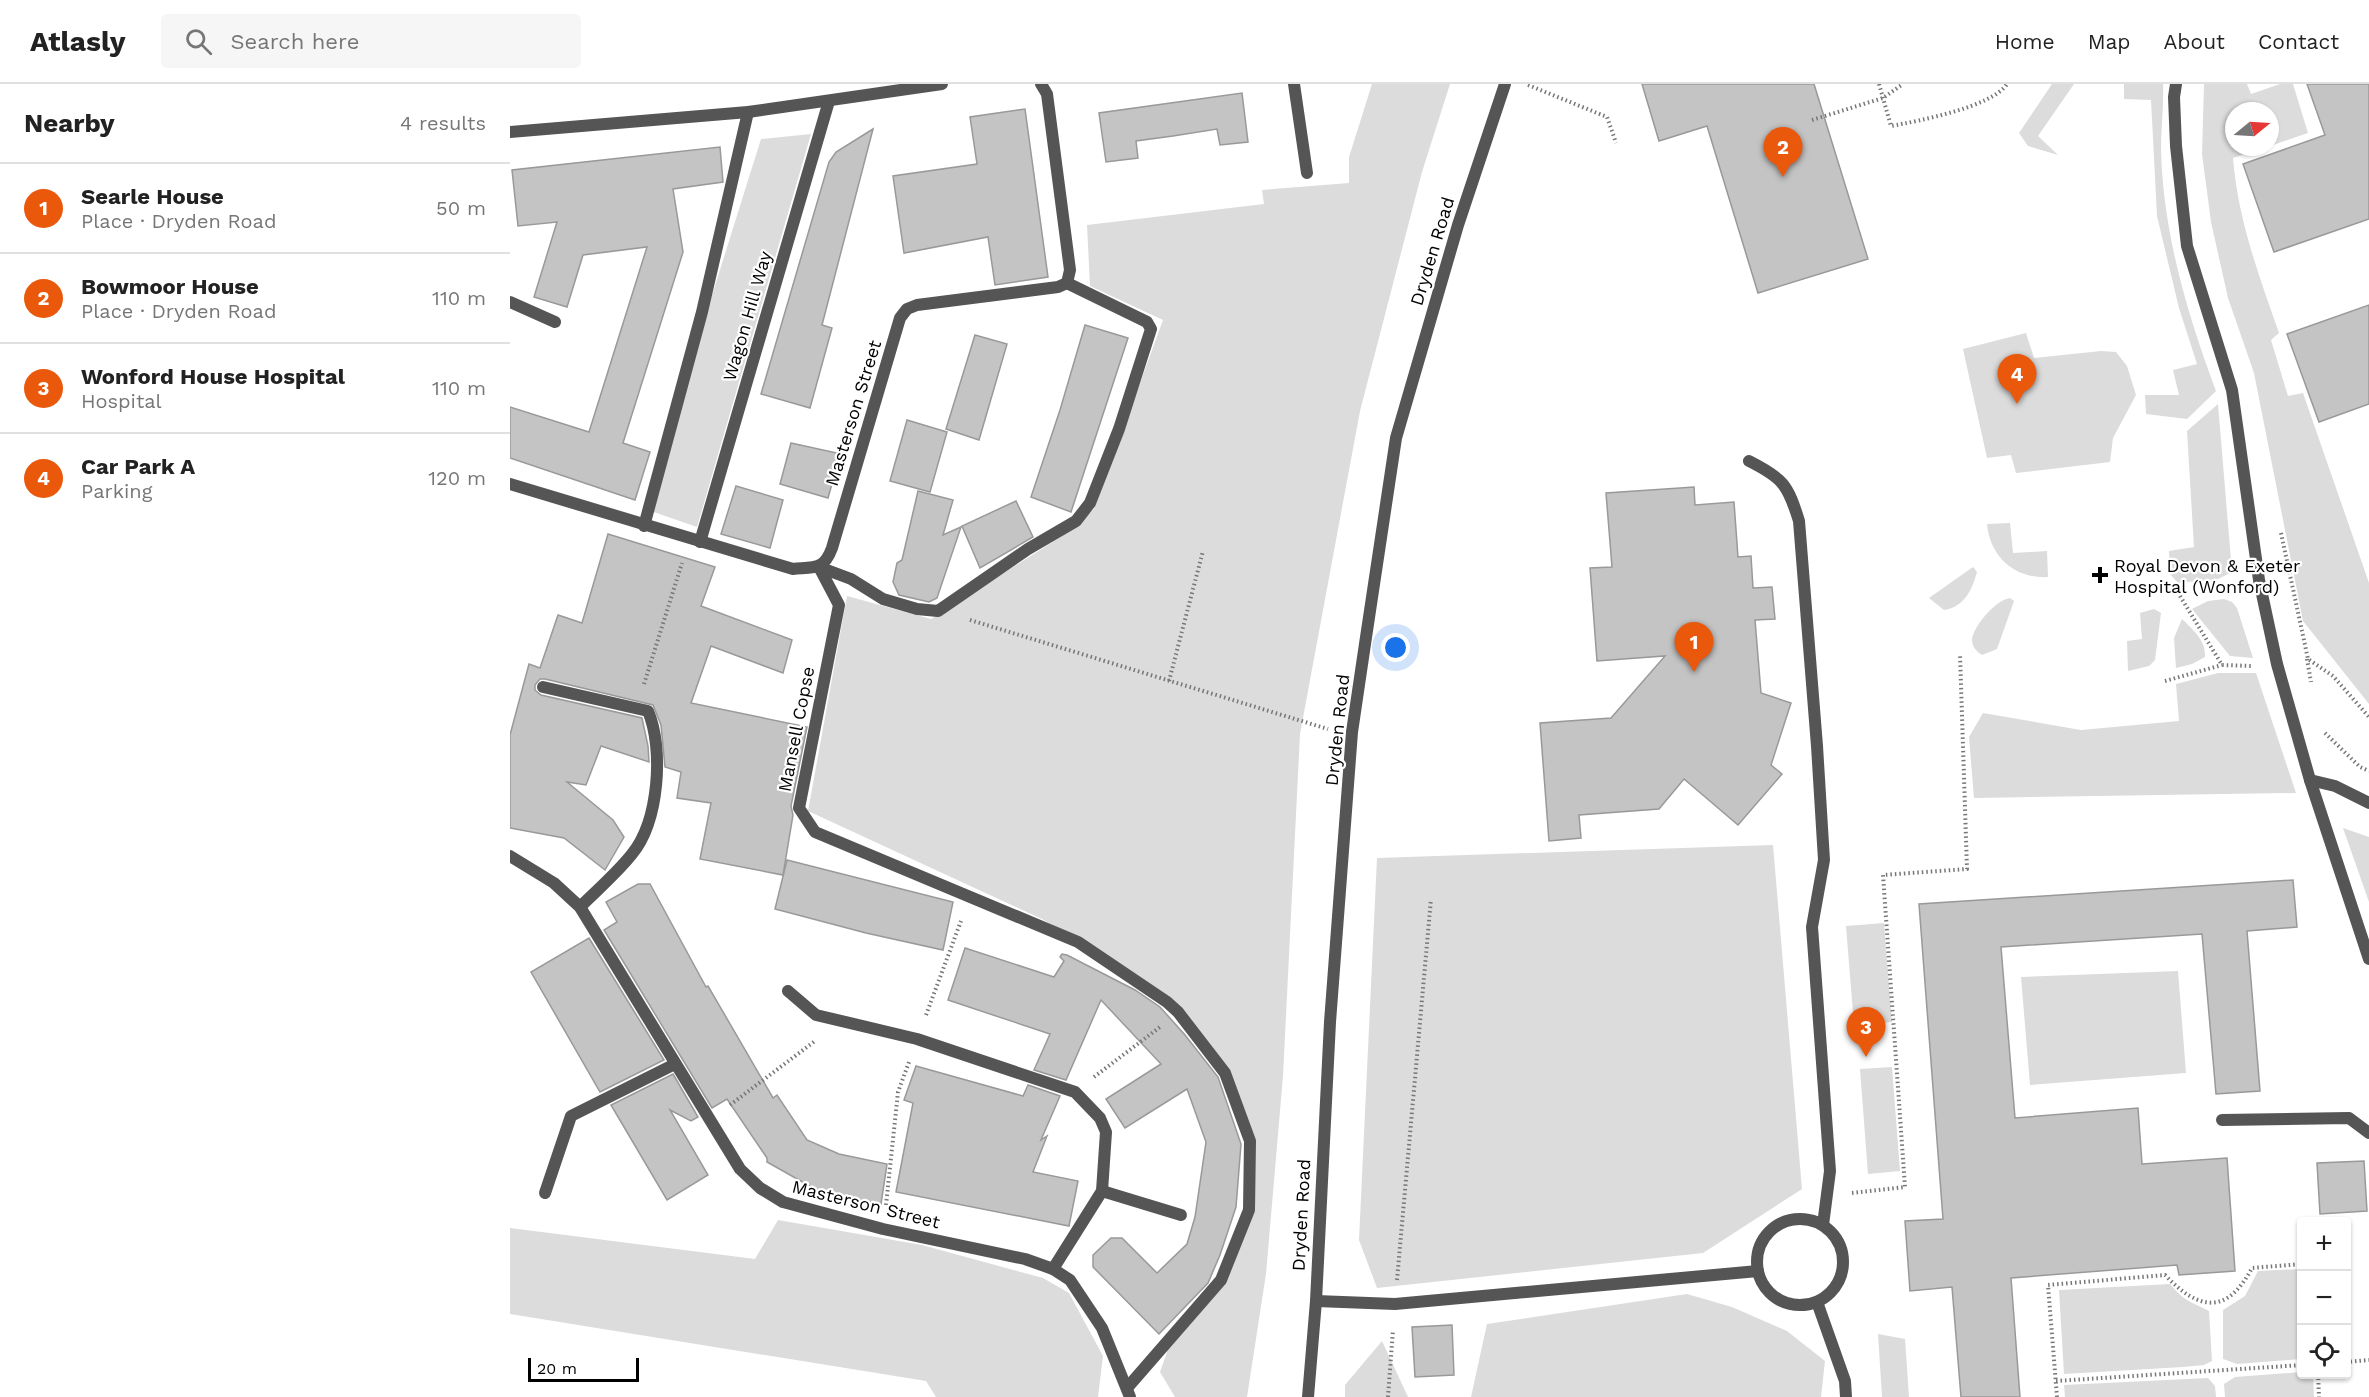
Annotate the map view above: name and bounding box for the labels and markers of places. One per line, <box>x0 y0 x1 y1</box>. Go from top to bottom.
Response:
pin: 2 <box>1764 128 1802 177</box>
pin: 4 <box>1998 354 2036 404</box>
place label: Royal Devon & Exeter Hospital (Wonford) <box>2114 555 2300 597</box>
marker: Royal Devon & Exeter Hospital (Wonford) <box>2091 566 2109 584</box>
pin: 1 <box>1674 622 1714 672</box>
pin: 3 <box>1846 1008 1886 1057</box>

